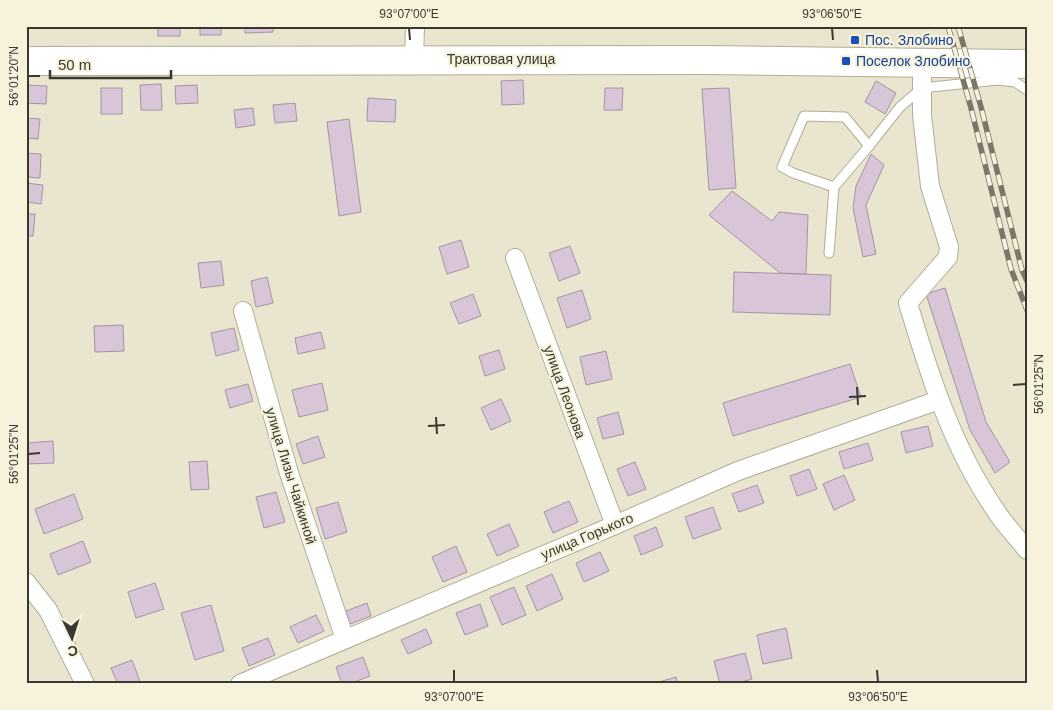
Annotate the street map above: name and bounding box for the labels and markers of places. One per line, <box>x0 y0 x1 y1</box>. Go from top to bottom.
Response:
place label: Пос. Злобино <box>865 32 954 48</box>
marker: Пос. Злобино <box>849 34 861 46</box>
place label: Поселок Злобино <box>856 53 970 69</box>
marker: Поселок Злобино <box>840 55 852 67</box>

